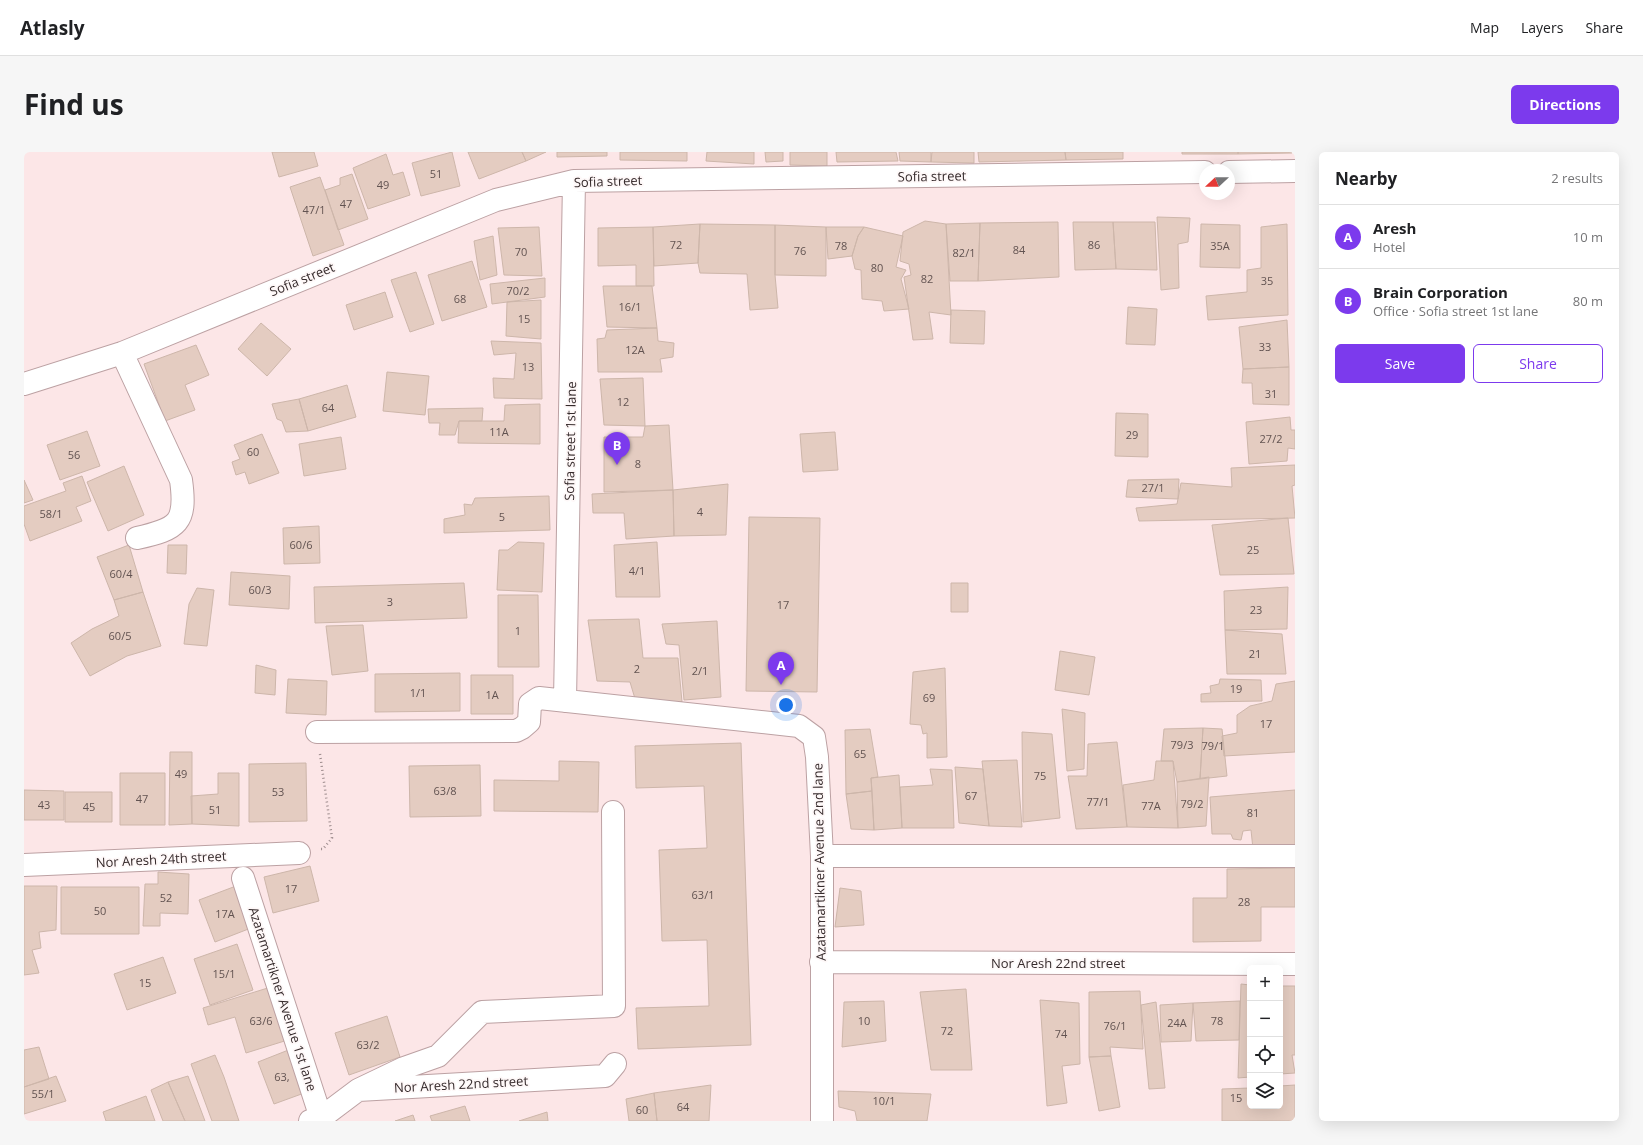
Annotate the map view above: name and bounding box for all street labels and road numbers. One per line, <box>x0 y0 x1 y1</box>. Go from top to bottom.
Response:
street label: Sofia street <box>898 166 967 186</box>
street label: Sofia street <box>573 171 643 191</box>
street label: Sofia street <box>267 258 337 300</box>
street label: Sofia street 1st lane <box>560 381 580 501</box>
street label: Azatamartikner Avenue 2nd lane <box>808 763 830 961</box>
street label: Nor Aresh 24th street <box>95 847 227 871</box>
street label: Azatamartikner Avenue 1st lane <box>245 905 321 1093</box>
street label: Nor Aresh 22nd street <box>991 954 1125 972</box>
street label: Nor Aresh 22nd street <box>394 1071 529 1097</box>

